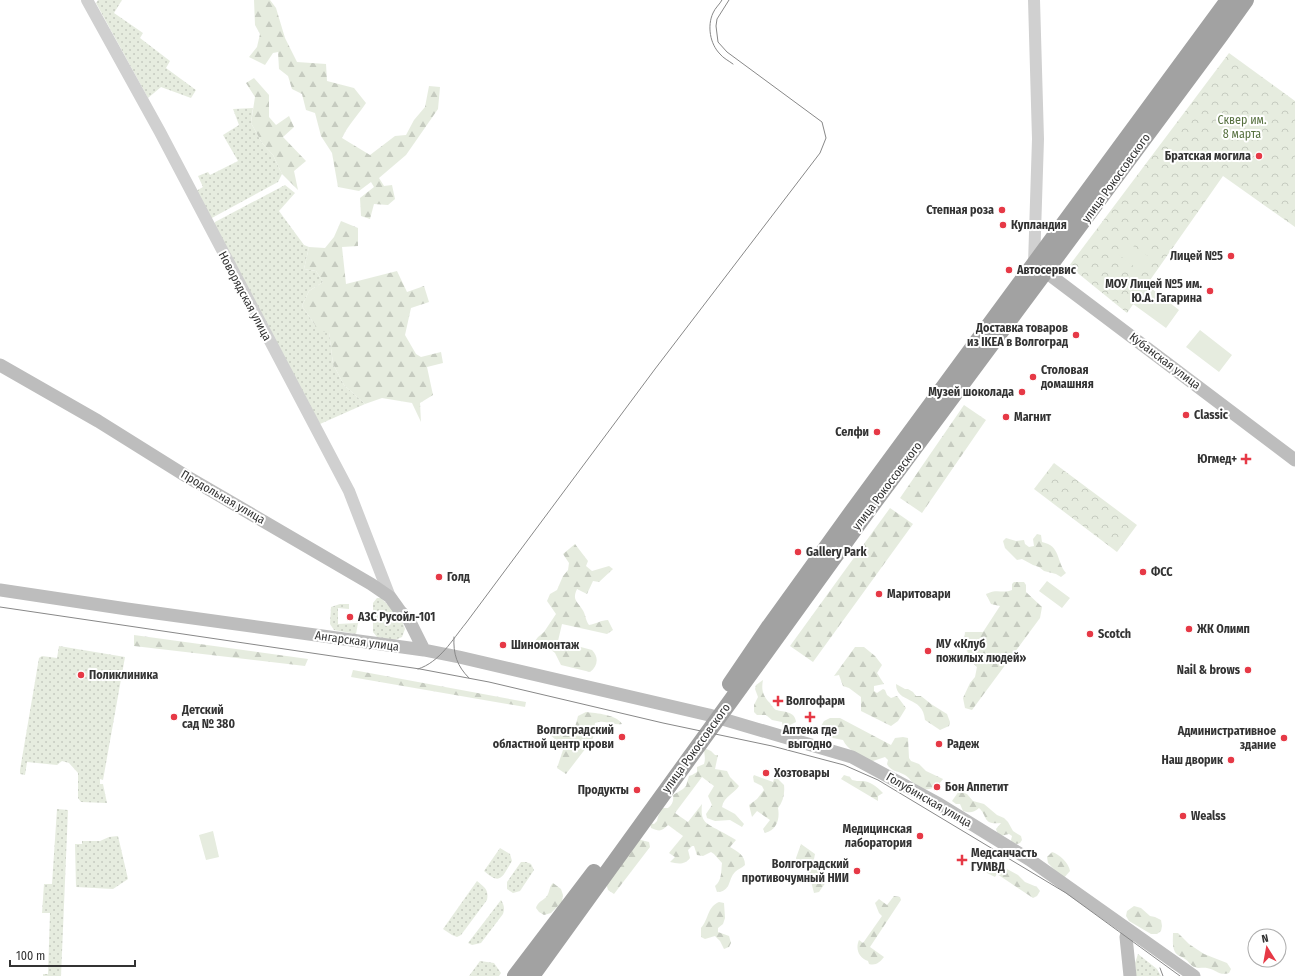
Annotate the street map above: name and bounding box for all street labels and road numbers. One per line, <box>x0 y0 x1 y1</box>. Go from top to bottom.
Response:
street label: улица Рокоссовского <box>1079 131 1153 225</box>
street label: Новорядская улица <box>215 249 275 343</box>
street label: Кубанская улица <box>1127 330 1203 392</box>
street label: улица Рокоссовского <box>849 439 925 533</box>
street label: Продольная улица <box>178 467 268 527</box>
street label: Ангарская улица <box>314 628 400 654</box>
street label: улица Рокоссовского <box>659 701 733 795</box>
street label: Голубинская улица <box>884 770 974 830</box>

